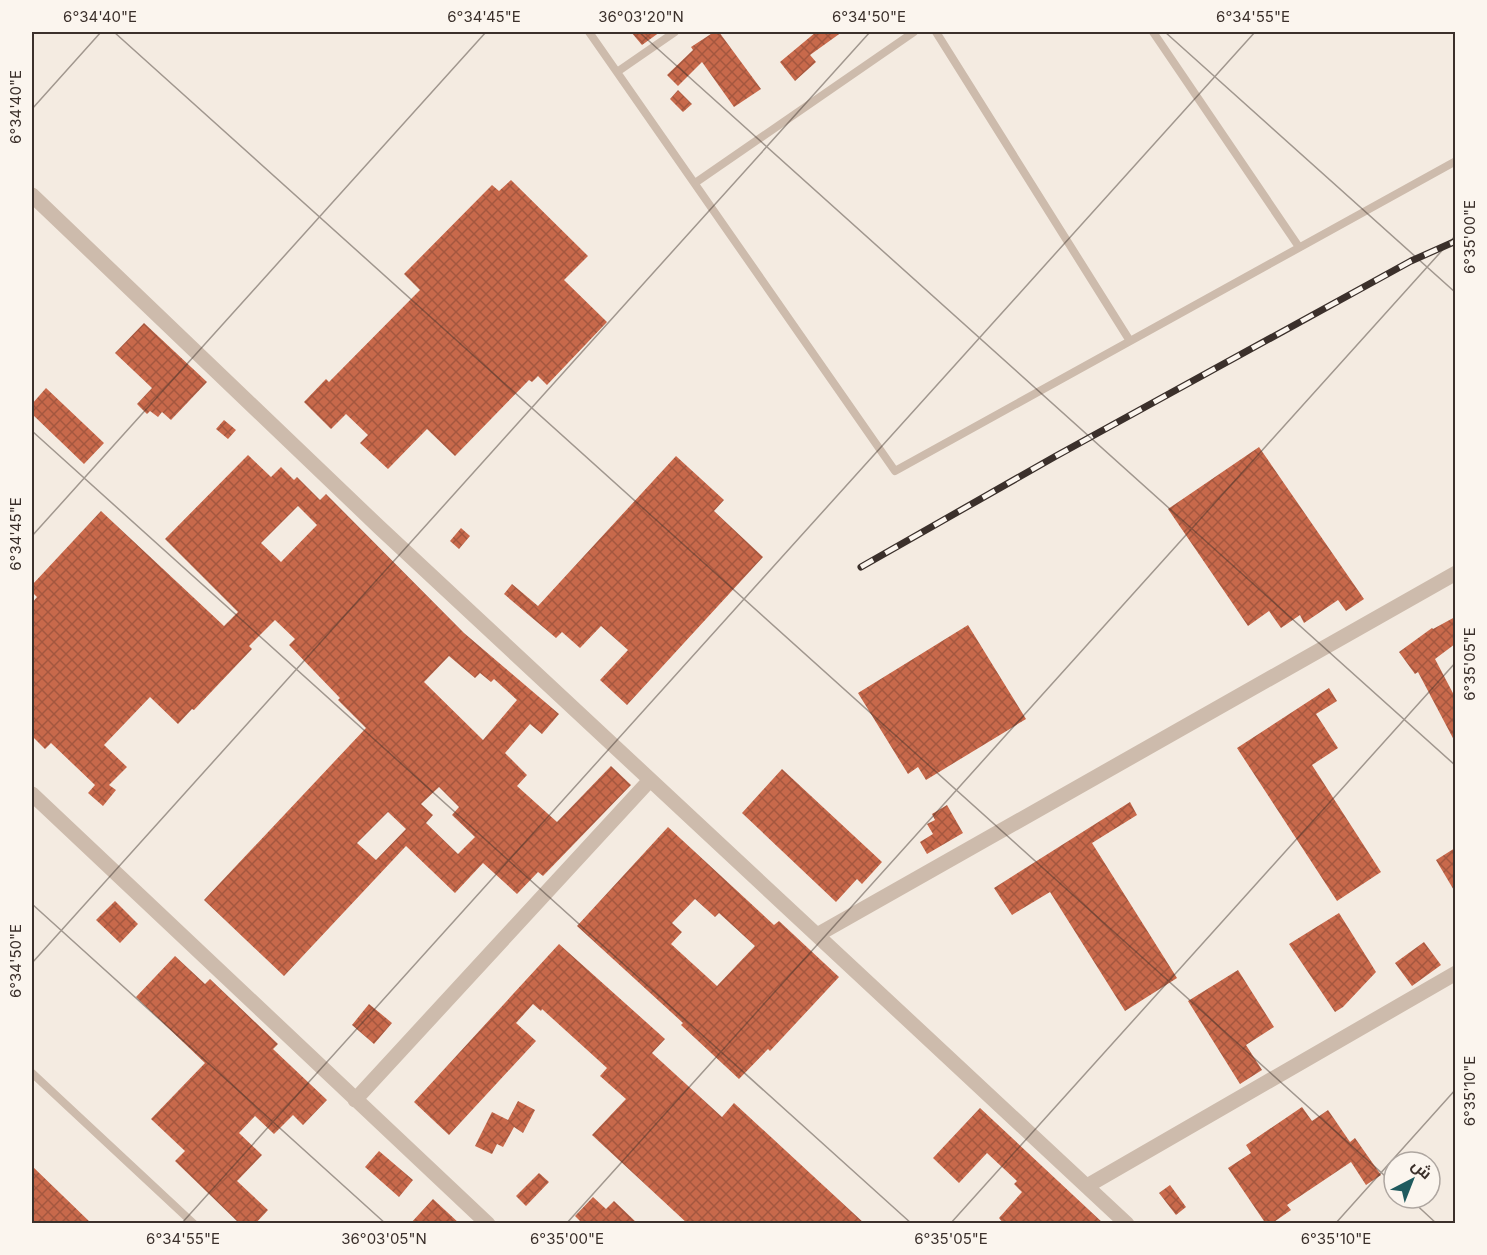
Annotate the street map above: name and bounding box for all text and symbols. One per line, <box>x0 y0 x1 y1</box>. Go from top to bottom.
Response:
text: 6°34'40"E <box>63 7 137 26</box>
text: 6°34'45"E <box>447 7 521 26</box>
text: 36°03'20"N <box>598 7 684 26</box>
text: 6°34'50"E <box>832 7 906 26</box>
text: 6°34'55"E <box>1216 7 1290 26</box>
text: 6°34'40"E <box>6 70 25 144</box>
text: 6°35'00"E <box>1460 200 1479 274</box>
text: 6°34'45"E <box>6 497 25 571</box>
text: 6°35'05"E <box>1460 627 1479 701</box>
text: 6°34'50"E <box>6 924 25 998</box>
text: 6°35'10"E <box>1460 1056 1479 1126</box>
north arrow <box>1382 1150 1442 1210</box>
text: ش <box>1408 1155 1436 1183</box>
text: 6°34'55"E <box>146 1229 220 1248</box>
text: 36°03'05"N <box>341 1229 427 1248</box>
text: 6°35'00"E <box>530 1229 604 1248</box>
text: 6°35'05"E <box>914 1229 988 1248</box>
text: 6°35'10"E <box>1301 1229 1371 1248</box>

